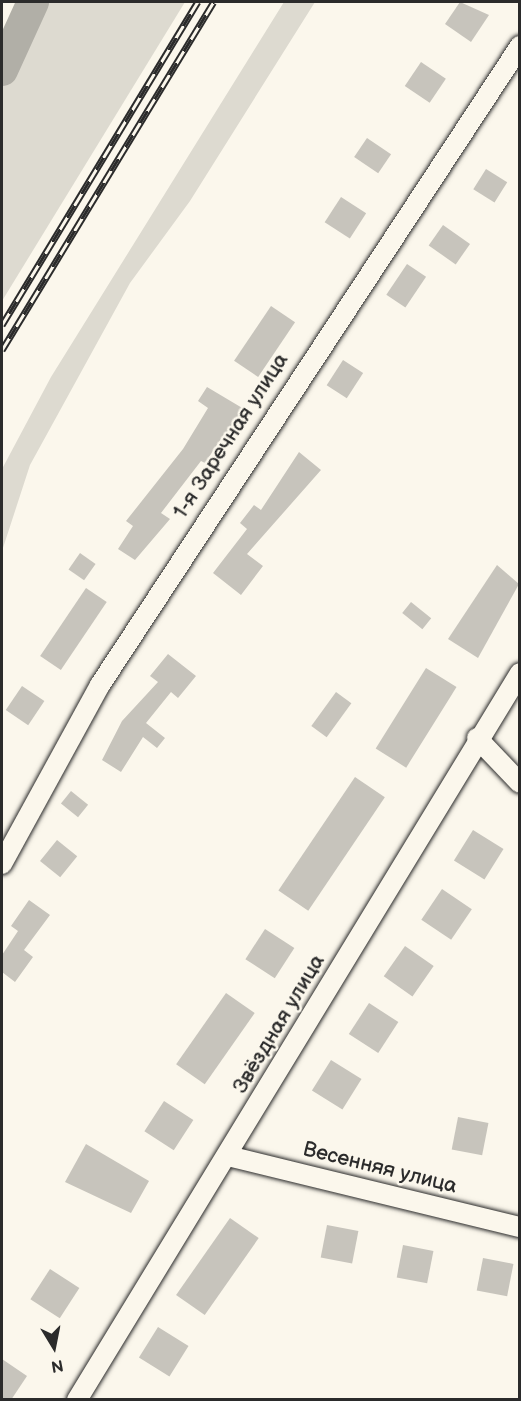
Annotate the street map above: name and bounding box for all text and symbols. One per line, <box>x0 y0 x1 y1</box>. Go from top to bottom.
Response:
street label: 1-я Заречная улица <box>168 349 294 523</box>
street label: Звёздная улица <box>228 950 330 1098</box>
street label: Весенняя улица <box>300 1137 460 1199</box>
north arrow <box>24 1317 84 1377</box>
text: N <box>50 1355 65 1376</box>

